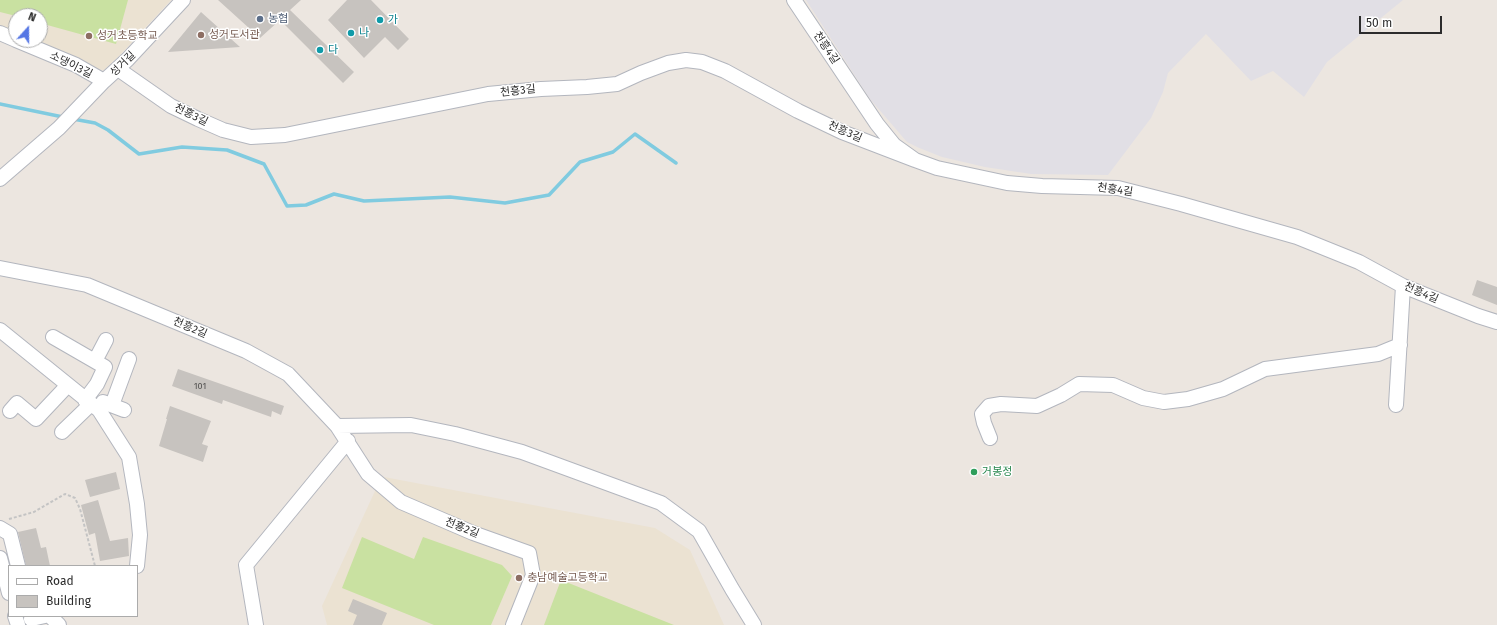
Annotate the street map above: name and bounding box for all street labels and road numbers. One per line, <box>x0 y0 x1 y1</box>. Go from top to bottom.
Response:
street label: 천흥4길 <box>810 29 842 67</box>
street label: 소댕이3길 <box>47 49 95 81</box>
street label: 성거길 <box>107 49 139 79</box>
street label: 천흥3길 <box>499 83 537 99</box>
street label: 천흥3길 <box>172 101 210 129</box>
street label: 천흥3길 <box>826 119 864 145</box>
street label: 천흥4길 <box>1096 181 1134 199</box>
street label: 천흥4길 <box>1402 280 1440 306</box>
street label: 천흥2길 <box>171 315 209 341</box>
street label: 천흥2길 <box>443 515 481 541</box>

